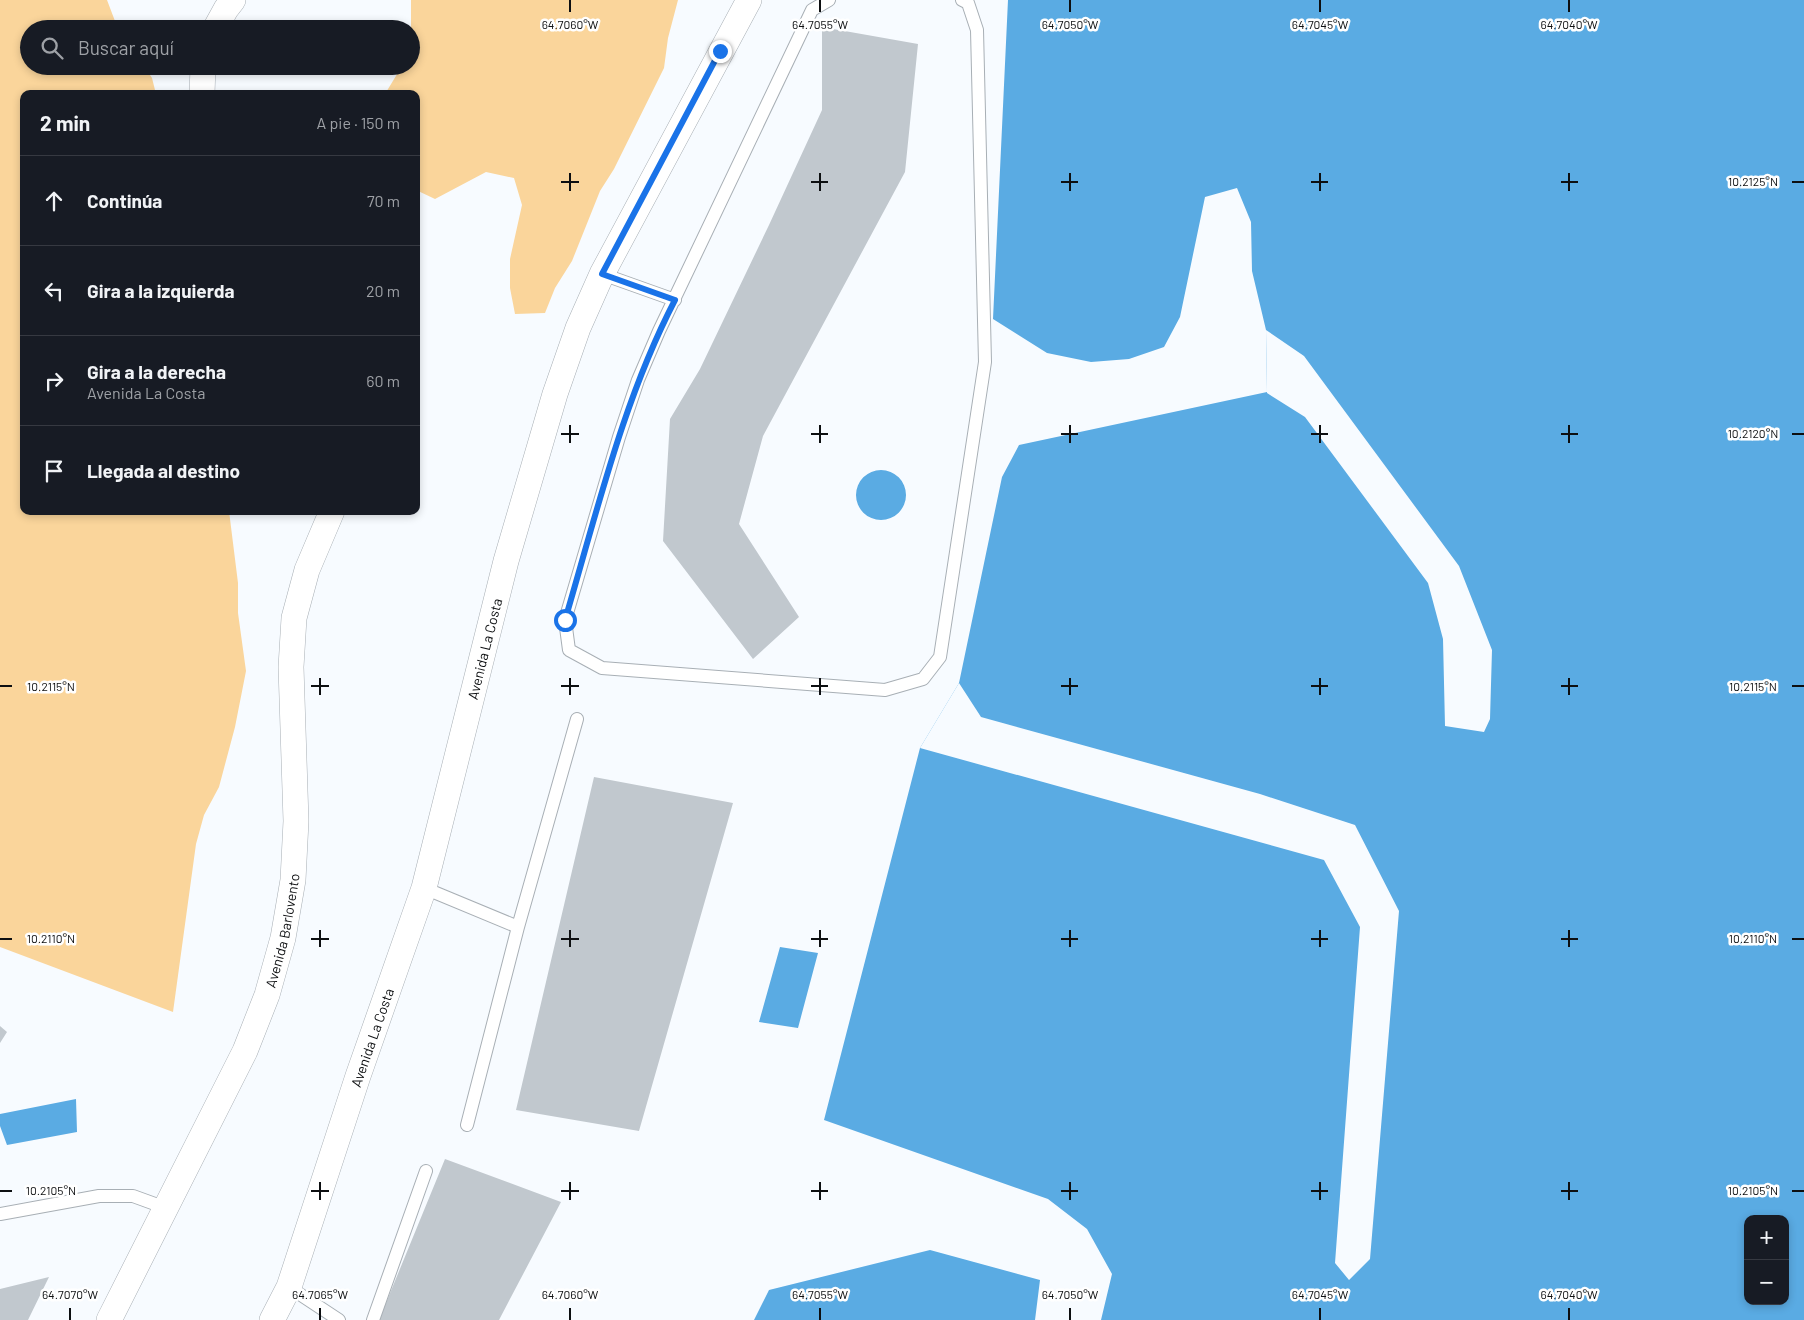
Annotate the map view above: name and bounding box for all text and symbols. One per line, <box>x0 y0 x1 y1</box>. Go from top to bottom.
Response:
text: 64.7060°W <box>542 17 599 31</box>
text: 64.7055°W <box>792 17 848 31</box>
text: 64.7050°W <box>1042 17 1099 31</box>
text: 64.7045°W <box>1292 17 1349 31</box>
text: 64.7040°W <box>1540 17 1598 31</box>
search box <box>20 20 420 75</box>
icon: search <box>38 34 66 62</box>
text: Buscar aquí <box>78 36 174 59</box>
route end <box>709 40 732 63</box>
text: 2 min <box>40 110 90 135</box>
text: A pie · 150 m <box>317 113 400 132</box>
text: 10.2125°N <box>1728 174 1778 188</box>
icon: ahead <box>40 187 68 215</box>
text: Continúa <box>87 189 162 212</box>
text: 70 m <box>367 191 400 210</box>
icon: left <box>40 277 68 305</box>
text: Gira a la izquierda <box>87 279 235 302</box>
text: 20 m <box>366 281 400 300</box>
text: Gira a la derecha <box>87 360 226 383</box>
icon: right <box>40 367 68 395</box>
text: 60 m <box>366 371 400 390</box>
text: Avenida La Costa <box>87 383 206 402</box>
text: 10.2120°N <box>1728 426 1778 440</box>
icon: arrive <box>40 457 68 485</box>
text: Llegada al destino <box>87 459 240 482</box>
street label: Avenida La Costa <box>463 596 505 701</box>
route start <box>554 609 577 632</box>
text: 10.2115°N <box>27 679 75 693</box>
text: 10.2115°N <box>1729 679 1777 693</box>
street label: Avenida Barlovento <box>261 873 302 989</box>
text: 10.2110°N <box>27 931 75 945</box>
text: 10.2110°N <box>1729 931 1777 945</box>
street label: Avenida La Costa <box>346 986 397 1089</box>
text: 10.2105°N <box>26 1183 76 1197</box>
text: 10.2105°N <box>1728 1183 1778 1197</box>
map controls <box>1744 1215 1789 1305</box>
button: + <box>1744 1215 1789 1260</box>
button: − <box>1744 1260 1789 1305</box>
text: 64.7070°W <box>42 1287 99 1301</box>
text: 64.7065°W <box>292 1287 348 1301</box>
text: 64.7060°W <box>542 1287 599 1301</box>
text: 64.7055°W <box>792 1287 848 1301</box>
text: 64.7050°W <box>1042 1287 1099 1301</box>
text: 64.7045°W <box>1292 1287 1349 1301</box>
text: 64.7040°W <box>1540 1287 1598 1301</box>

